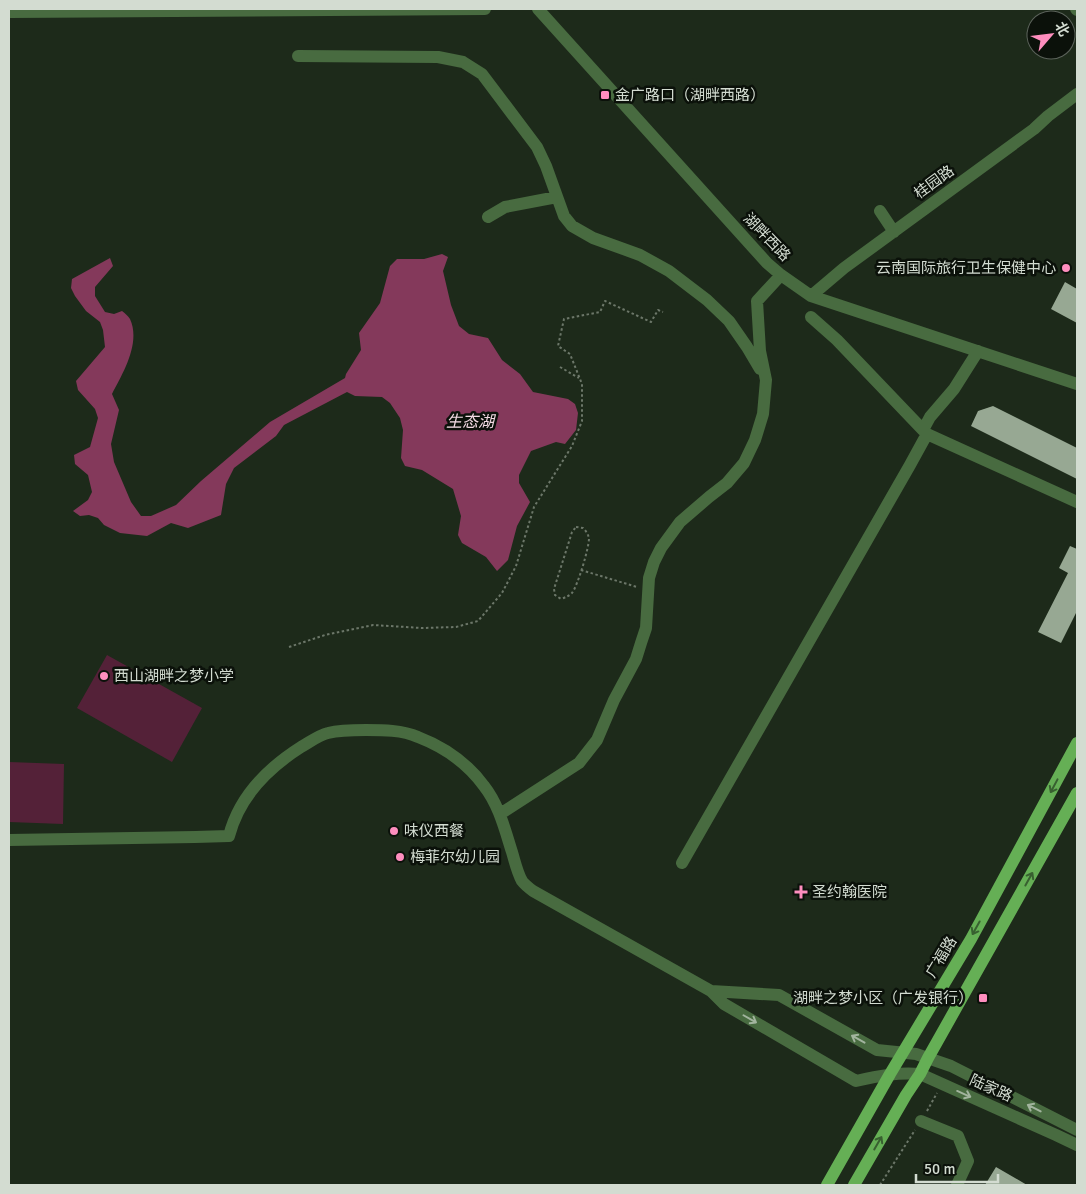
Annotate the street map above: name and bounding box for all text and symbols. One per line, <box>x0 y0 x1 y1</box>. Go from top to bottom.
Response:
north arrow <box>1026 10 1076 60</box>
text: 北 <box>1051 19 1073 39</box>
place label: 金广路口（湖畔西路） <box>615 86 765 104</box>
marker: 金广路口（湖畔西路） <box>599 89 611 101</box>
street label: 桂园路 <box>911 161 957 203</box>
street label: 湖畔西路 <box>740 209 794 265</box>
place label: 云南国际旅行卫生保健中心 <box>876 259 1056 277</box>
marker: 云南国际旅行卫生保健中心 <box>1060 262 1072 274</box>
water label: 生态湖 <box>446 412 497 432</box>
place label: 西山湖畔之梦小学 <box>114 667 234 685</box>
marker: 西山湖畔之梦小学 <box>98 670 110 682</box>
one-way arrow <box>1049 778 1059 793</box>
place label: 味仪西餐 <box>404 822 464 840</box>
marker: 味仪西餐 <box>388 825 400 837</box>
place label: 梅菲尔幼儿园 <box>410 848 500 866</box>
marker: 梅菲尔幼儿园 <box>394 851 406 863</box>
one-way arrow <box>1025 872 1035 886</box>
place label: 圣约翰医院 <box>812 883 887 901</box>
marker: 圣约翰医院 <box>794 885 808 899</box>
one-way arrow <box>971 921 981 935</box>
street label: 广福路 <box>922 933 960 981</box>
place label: 湖畔之梦小区（广发银行） <box>793 989 973 1007</box>
marker: 湖畔之梦小区（广发银行） <box>977 992 989 1004</box>
one-way arrow <box>742 1014 757 1024</box>
one-way arrow <box>851 1034 865 1044</box>
street label: 陆家路 <box>967 1071 1015 1105</box>
one-way arrow <box>956 1090 971 1100</box>
one-way arrow <box>1027 1103 1042 1112</box>
one-way arrow <box>874 1136 883 1151</box>
scale bar <box>916 1152 998 1184</box>
text: 50 m <box>924 1160 955 1178</box>

